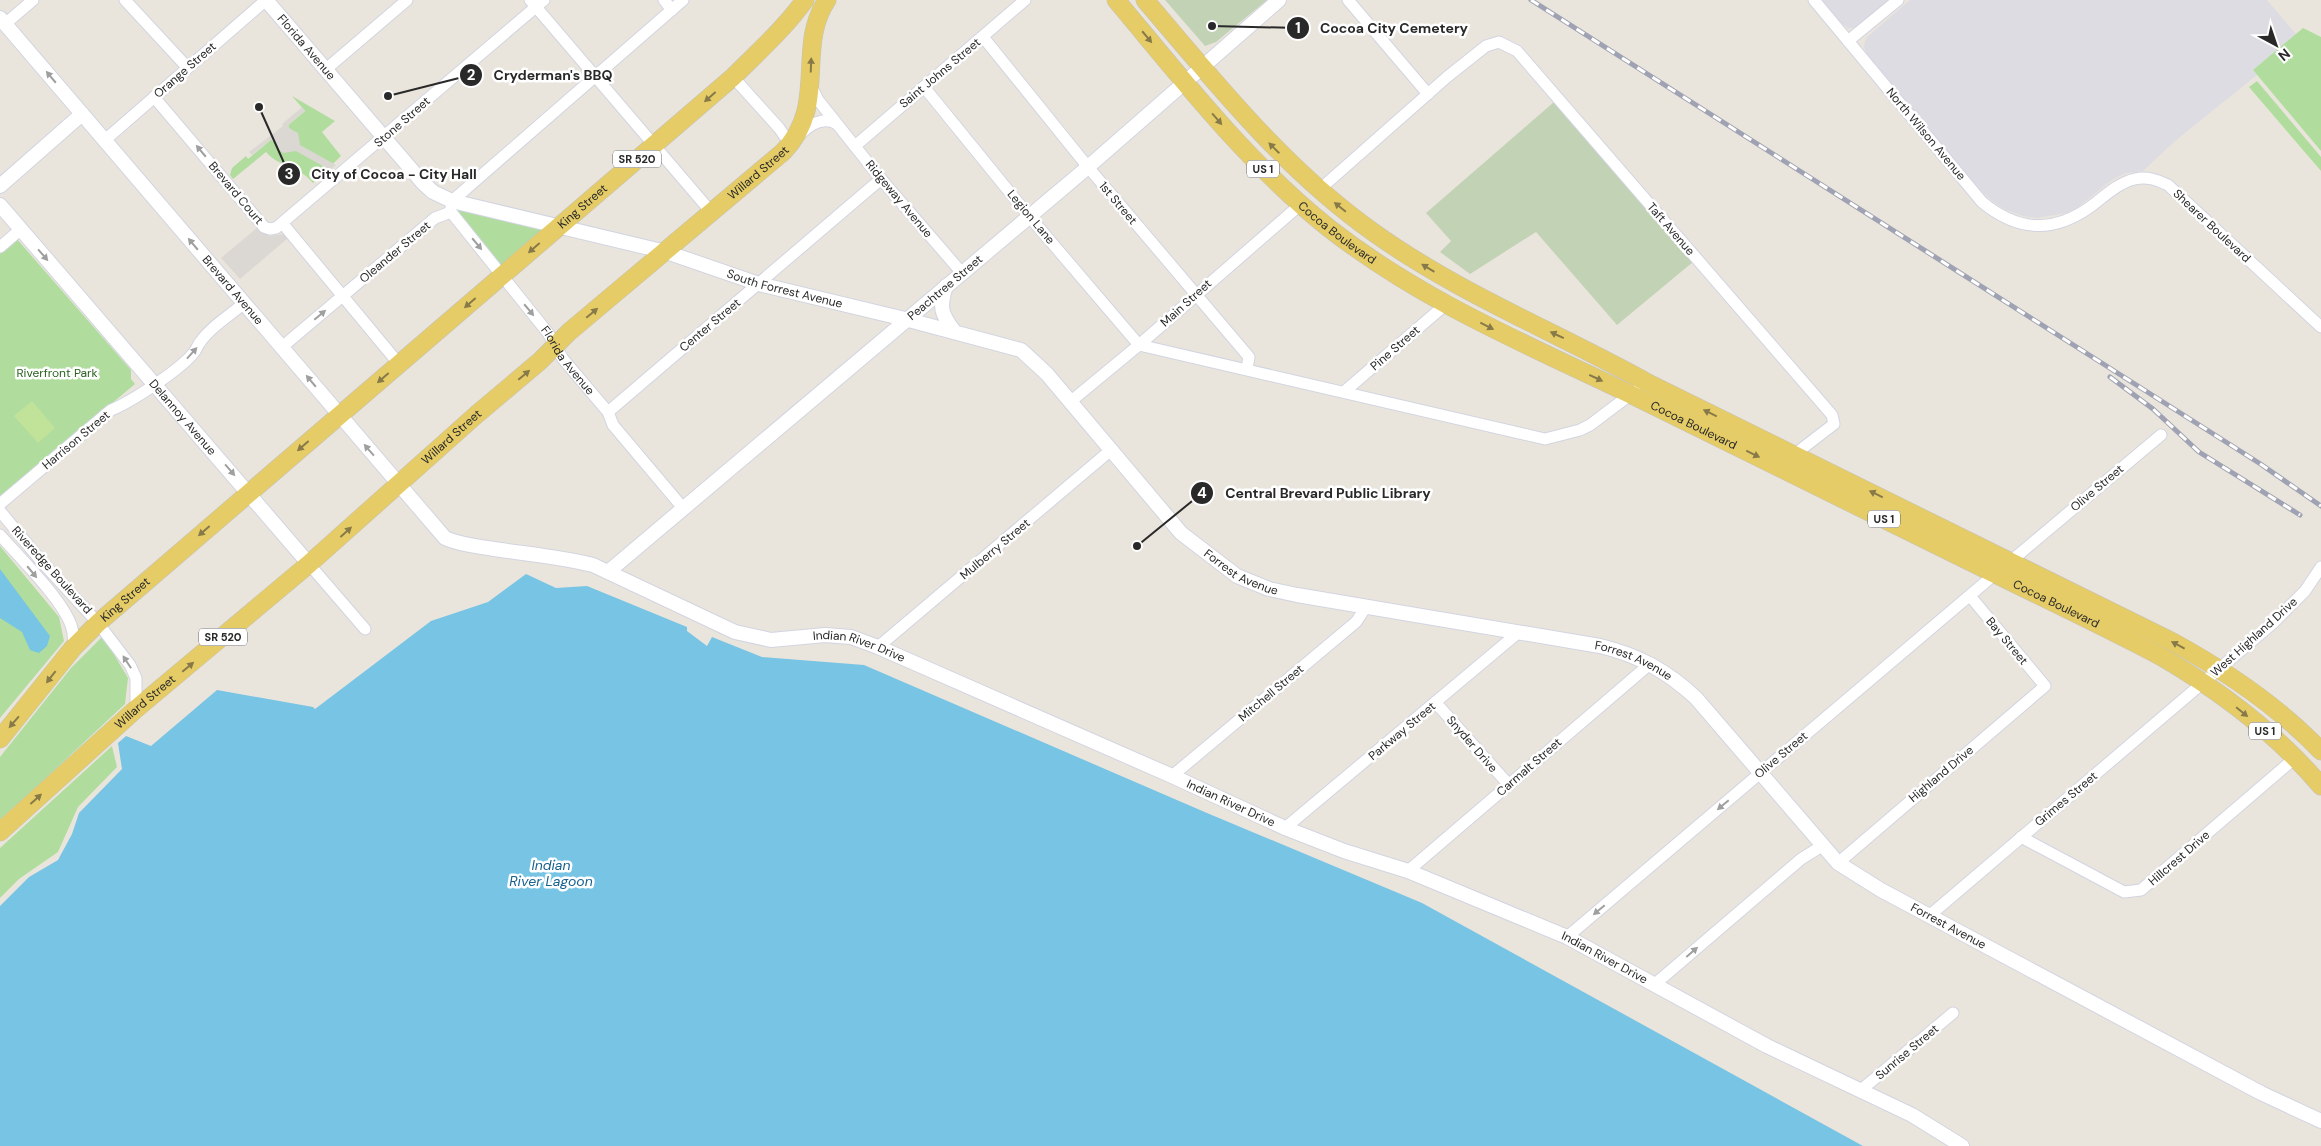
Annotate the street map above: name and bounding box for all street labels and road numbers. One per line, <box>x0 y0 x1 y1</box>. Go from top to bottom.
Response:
street label: Florida Avenue <box>274 11 339 83</box>
street label: Saint Johns Street <box>896 34 984 112</box>
street label: Orange Street <box>150 38 220 102</box>
street label: North Wilson Avenue <box>1883 84 1969 184</box>
street label: Stone Street <box>371 93 434 151</box>
street label: Willard Street <box>724 142 793 203</box>
road number: SR 520 <box>613 150 661 168</box>
street label: Ridgeway Avenue <box>862 157 936 241</box>
street label: Brevard Court <box>205 158 267 228</box>
road number: US 1 <box>1247 160 1279 178</box>
street label: 1st Street <box>1095 178 1141 228</box>
street label: King Street <box>554 180 611 232</box>
street label: Shearer Boulevard <box>2170 186 2254 266</box>
street label: Legion Lane <box>1004 187 1059 248</box>
street label: Cocoa Boulevard <box>1295 198 1379 268</box>
street label: Taft Avenue <box>1644 199 1699 259</box>
street label: Oleander Street <box>356 217 434 286</box>
street label: Peachtree Street <box>904 251 986 324</box>
street label: Brevard Avenue <box>199 252 267 328</box>
street label: South Forrest Avenue <box>725 266 844 312</box>
street label: Main Street <box>1157 276 1215 330</box>
street label: Center Street <box>676 294 744 355</box>
street label: Pine Street <box>1367 322 1423 374</box>
street label: Florida Avenue <box>537 323 598 398</box>
street label: Delannoy Avenue <box>145 376 220 459</box>
street label: Cocoa Boulevard <box>1648 397 1740 453</box>
street label: Willard Street <box>418 406 485 468</box>
street label: Harrison Street <box>39 407 113 473</box>
street label: Olive Street <box>2067 461 2127 515</box>
road number: US 1 <box>1868 510 1900 528</box>
street label: Mulberry Street <box>957 515 1034 583</box>
street label: Riveredge Boulevard <box>8 523 96 617</box>
street label: Forrest Avenue <box>1201 545 1280 599</box>
street label: King Street <box>97 573 154 625</box>
street label: Cocoa Boulevard <box>2010 576 2102 632</box>
street label: West Highland Drive <box>2207 594 2301 680</box>
street label: Bay Street <box>1982 614 2032 668</box>
street label: Indian River Drive <box>812 627 908 666</box>
road number: SR 520 <box>199 628 247 646</box>
street label: Forrest Avenue <box>1594 637 1676 684</box>
street label: Mitchell Street <box>1235 661 1307 725</box>
street label: Willard Street <box>111 671 179 732</box>
street label: Parkway Street <box>1365 698 1439 764</box>
street label: Snyder Drive <box>1443 712 1501 776</box>
road number: US 1 <box>2249 722 2281 739</box>
street label: Olive Street <box>1751 728 1811 782</box>
street label: Carmalt Street <box>1493 734 1565 800</box>
street label: Highland Drive <box>1905 742 1977 806</box>
street label: Grimes Street <box>2031 768 2101 830</box>
street label: Indian River Drive <box>1184 776 1278 830</box>
street label: Hillcrest Drive <box>2145 827 2213 889</box>
street label: Forrest Avenue <box>1908 899 1989 953</box>
street label: Indian River Drive <box>1559 928 1651 988</box>
street label: Sunrise Street <box>1872 1021 1942 1083</box>

